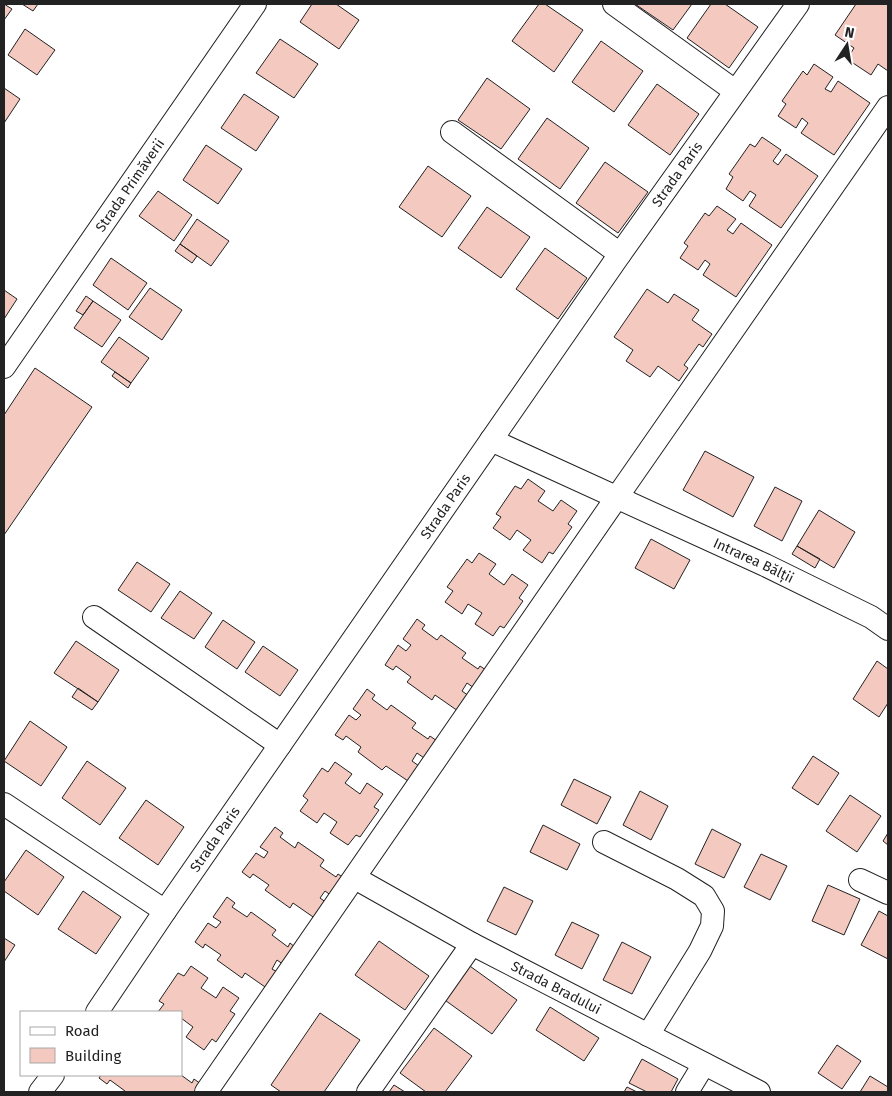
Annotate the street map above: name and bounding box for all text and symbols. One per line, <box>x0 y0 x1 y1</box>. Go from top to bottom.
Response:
north arrow <box>822 20 872 70</box>
text: N <box>843 23 856 42</box>
street label: Strada Primăverii <box>92 135 168 235</box>
street label: Strada Paris <box>648 138 706 210</box>
street label: Strada Paris <box>417 470 474 542</box>
street label: Intrarea Bălții <box>711 534 797 586</box>
street label: Strada Paris <box>186 803 244 875</box>
street label: Strada Bradului <box>508 957 604 1018</box>
legend <box>20 1011 182 1076</box>
text: Road <box>65 1022 100 1040</box>
text: Building <box>65 1047 121 1065</box>

